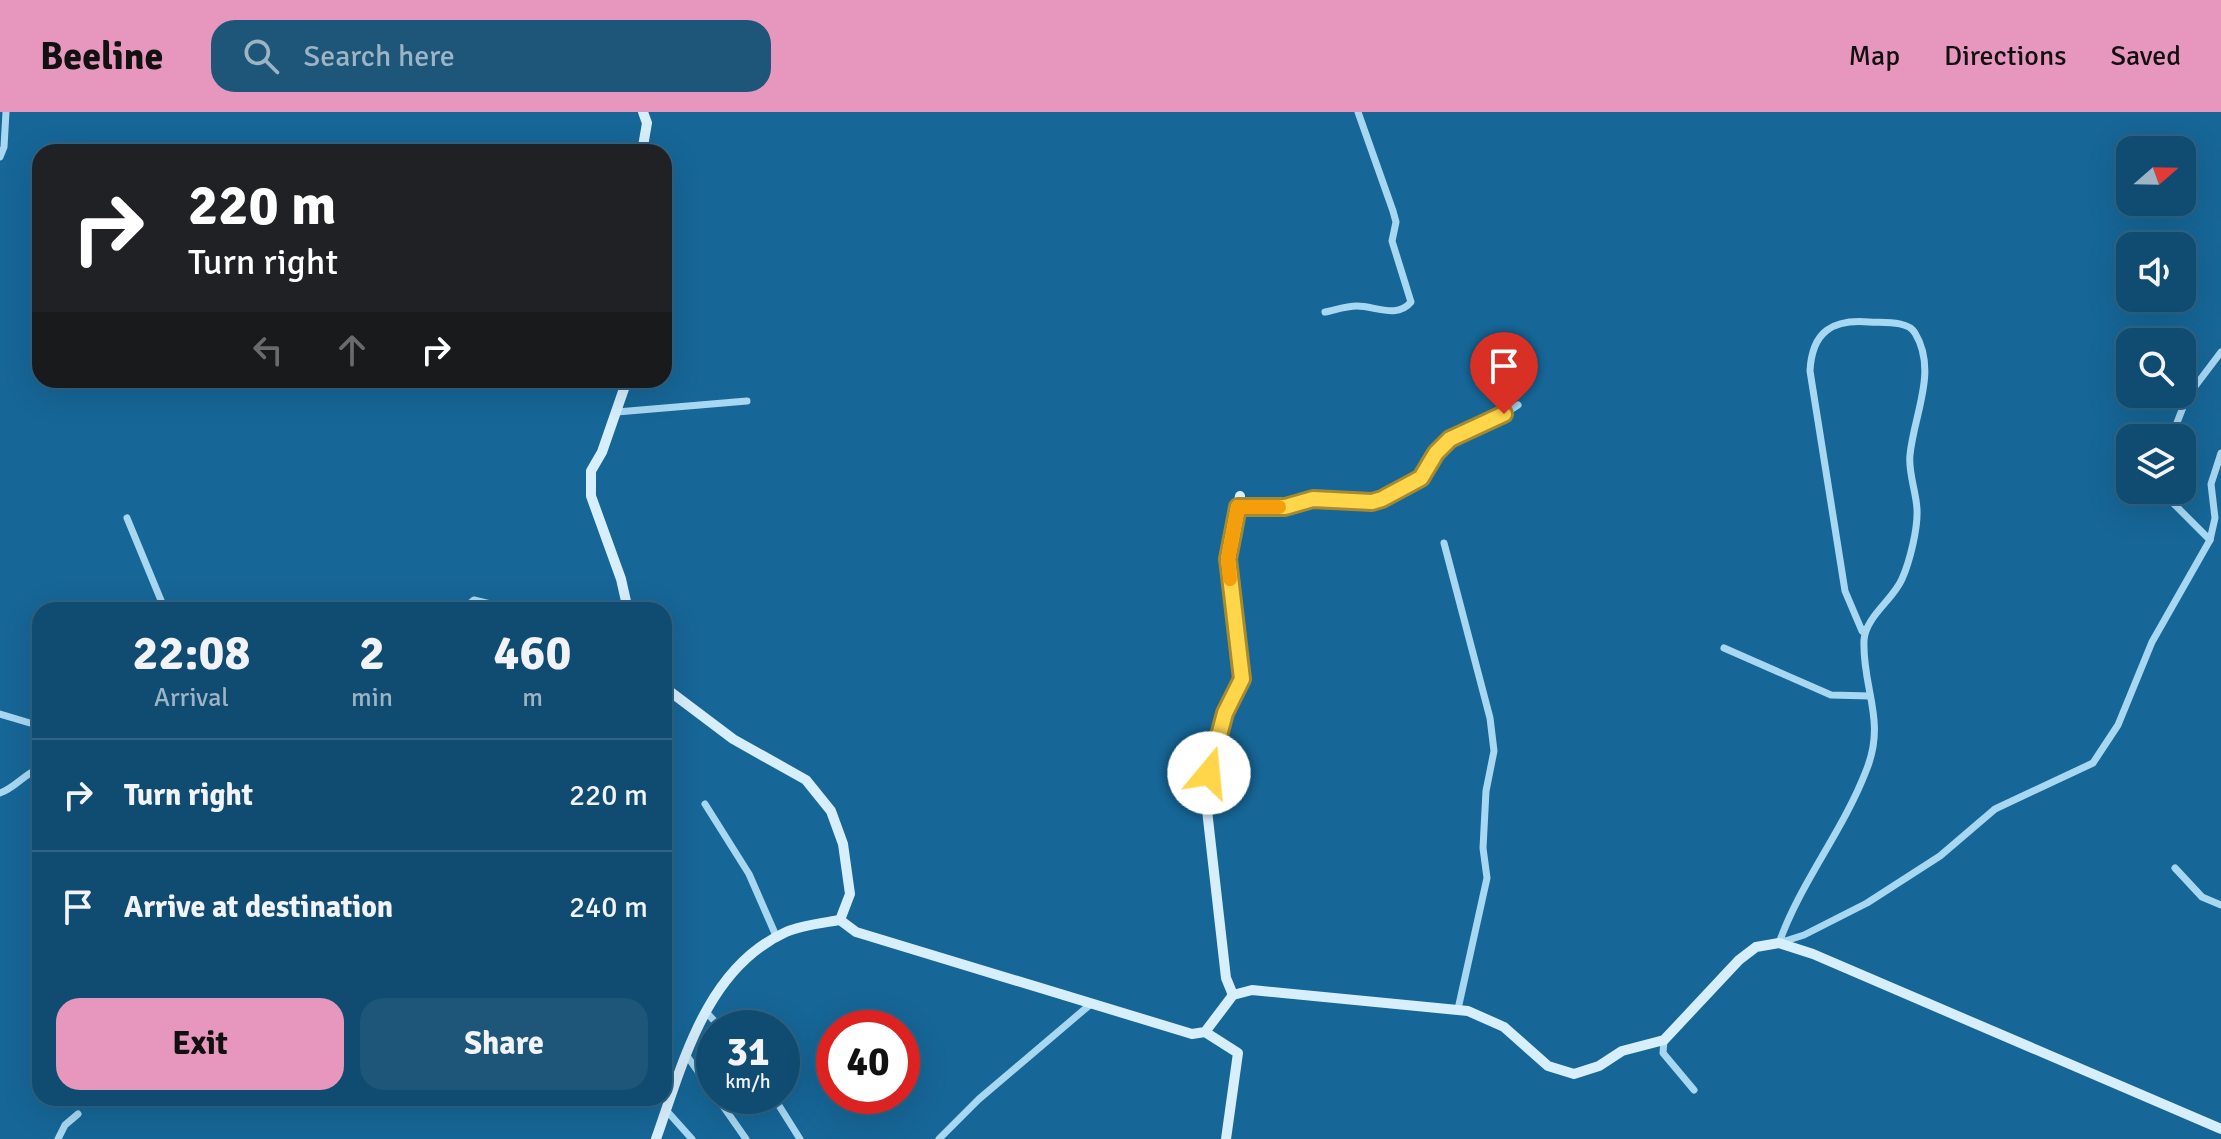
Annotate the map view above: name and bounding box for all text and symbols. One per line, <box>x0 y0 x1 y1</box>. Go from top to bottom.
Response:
search box <box>211 20 771 92</box>
text: Beeline <box>40 33 163 80</box>
icon: search <box>239 34 283 78</box>
text: Search here <box>303 38 455 75</box>
text: Map <box>1848 39 1900 73</box>
text: Directions <box>1944 39 2066 73</box>
text: Saved <box>2110 39 2181 73</box>
north arrow <box>2116 136 2196 216</box>
map controls <box>2116 136 2196 504</box>
text: 220 m <box>188 171 336 240</box>
icon: right <box>56 176 160 280</box>
button: sound <box>2116 232 2196 312</box>
text: Turn right <box>188 240 338 285</box>
icon: left <box>246 328 290 372</box>
icon: ahead <box>330 328 374 372</box>
icon: right <box>414 328 458 372</box>
button: search <box>2116 328 2196 408</box>
pin <box>1470 332 1538 414</box>
icon: arrive <box>1482 344 1526 388</box>
button: layers <box>2116 424 2196 504</box>
text: 22:08 <box>133 624 250 683</box>
text: 2 <box>359 624 385 683</box>
text: 460 <box>494 624 571 683</box>
text: Arrival <box>154 682 229 714</box>
text: min <box>351 682 393 714</box>
text: m <box>522 682 543 714</box>
position arrow <box>1167 731 1251 815</box>
icon: right <box>56 773 100 817</box>
text: Turn right <box>124 777 253 814</box>
text: 220 m <box>569 777 648 814</box>
icon: arrive <box>56 885 100 929</box>
text: Arrive at destination <box>124 889 393 926</box>
text: 240 m <box>569 889 648 926</box>
button: Exit <box>56 998 344 1090</box>
button: Share <box>360 998 648 1090</box>
speed limit sign: 40 <box>816 1010 920 1114</box>
text: 31 <box>726 1027 770 1077</box>
text: km/h <box>725 1069 771 1094</box>

